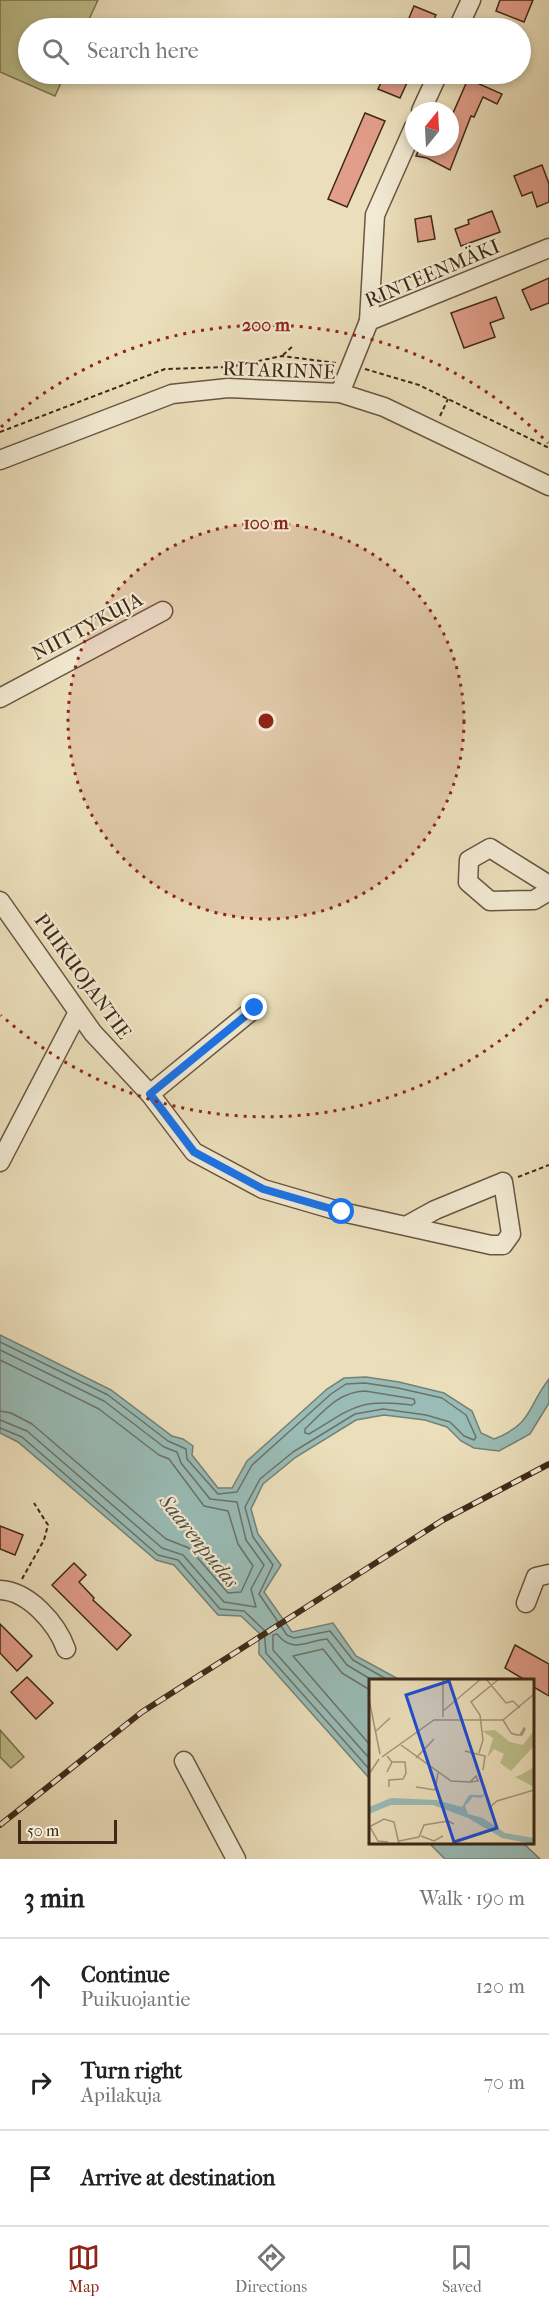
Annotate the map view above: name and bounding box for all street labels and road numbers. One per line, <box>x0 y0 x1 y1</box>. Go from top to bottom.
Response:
street label: RINTEENMÄKI <box>361 234 503 312</box>
street label: RITARINNE <box>222 357 336 384</box>
street label: NIITTYKUJA <box>28 587 147 665</box>
street label: PUIKUOJANTIE <box>29 909 136 1044</box>

